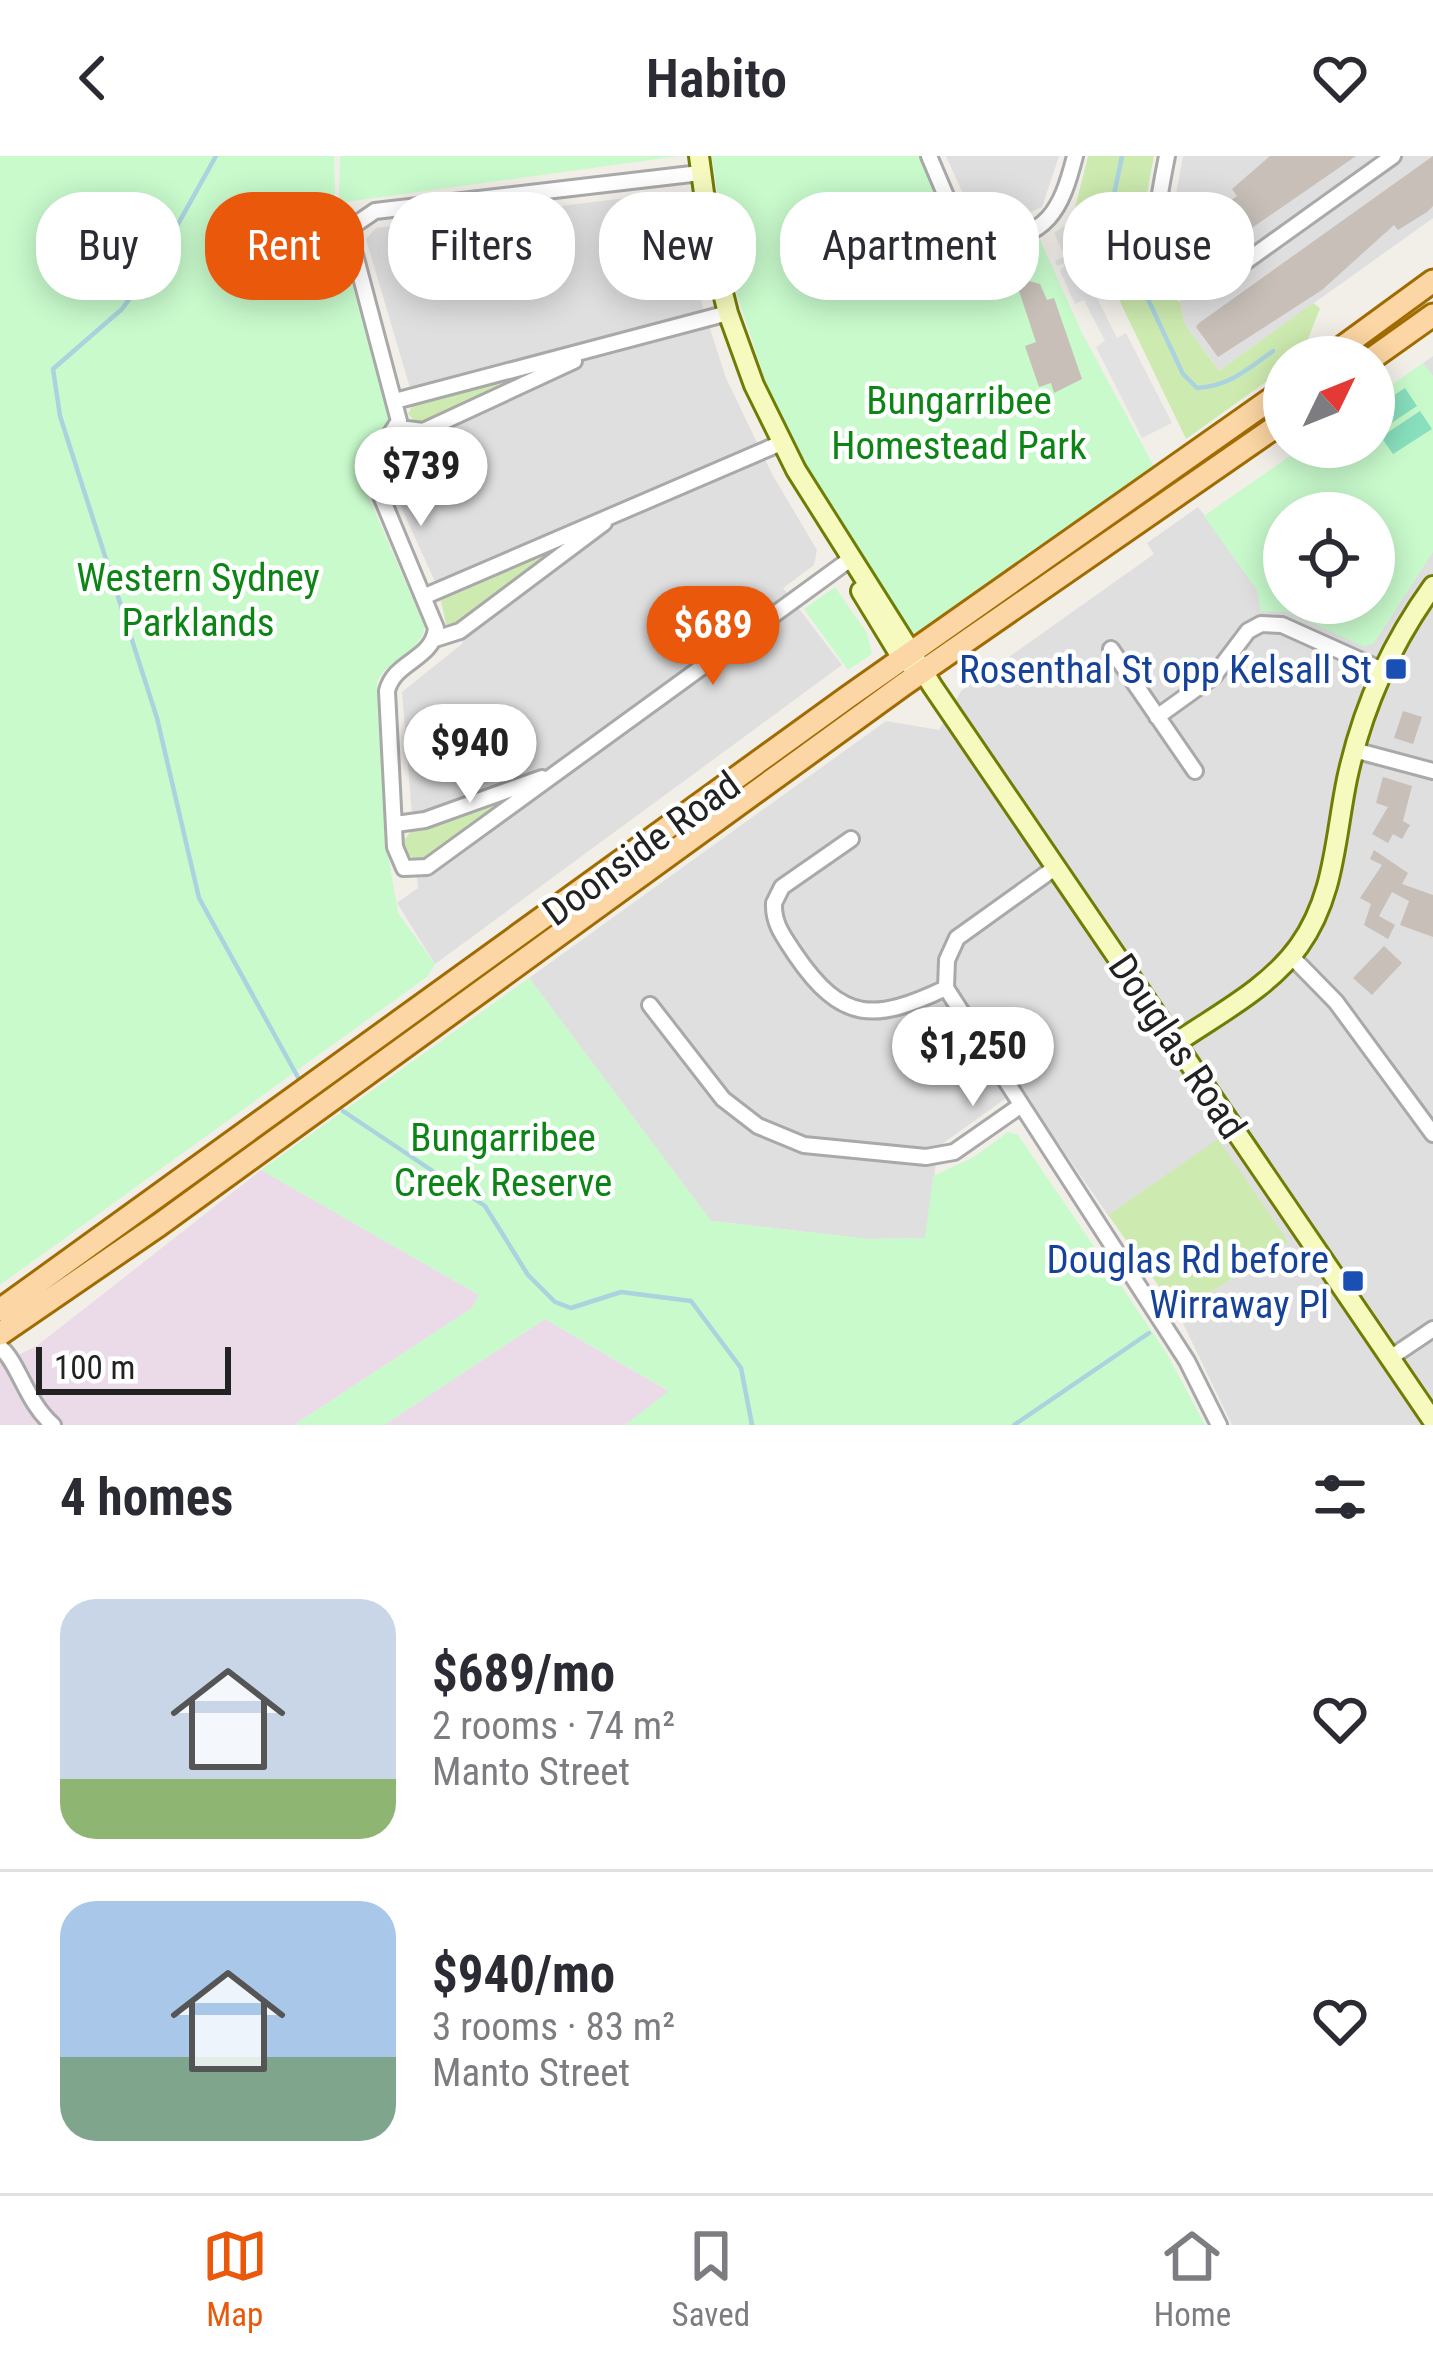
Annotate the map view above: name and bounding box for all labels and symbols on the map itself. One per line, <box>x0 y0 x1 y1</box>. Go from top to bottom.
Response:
north arrow <box>1263 336 1395 468</box>
park label: Bungarribee Homestead Park <box>831 378 1087 469</box>
pin: $739 <box>350 427 492 529</box>
park label: Western Sydney Parklands <box>76 555 320 646</box>
pin: $689 <box>642 586 784 688</box>
place label: Rosenthal St opp Kelsall St <box>959 647 1372 693</box>
marker: Rosenthal St opp Kelsall St <box>1383 656 1409 682</box>
pin: $940 <box>399 704 541 806</box>
street label: Doonside Road <box>534 762 749 936</box>
street label: Douglas Road <box>1099 946 1256 1148</box>
pin: $1,250 <box>875 1007 1071 1109</box>
park label: Bungarribee Creek Reserve <box>394 1115 612 1206</box>
place label: Douglas Rd before Wirraway Pl <box>1046 1237 1329 1328</box>
marker: Douglas Rd before Wirraway Pl <box>1340 1268 1366 1294</box>
scale bar <box>36 1341 231 1394</box>

